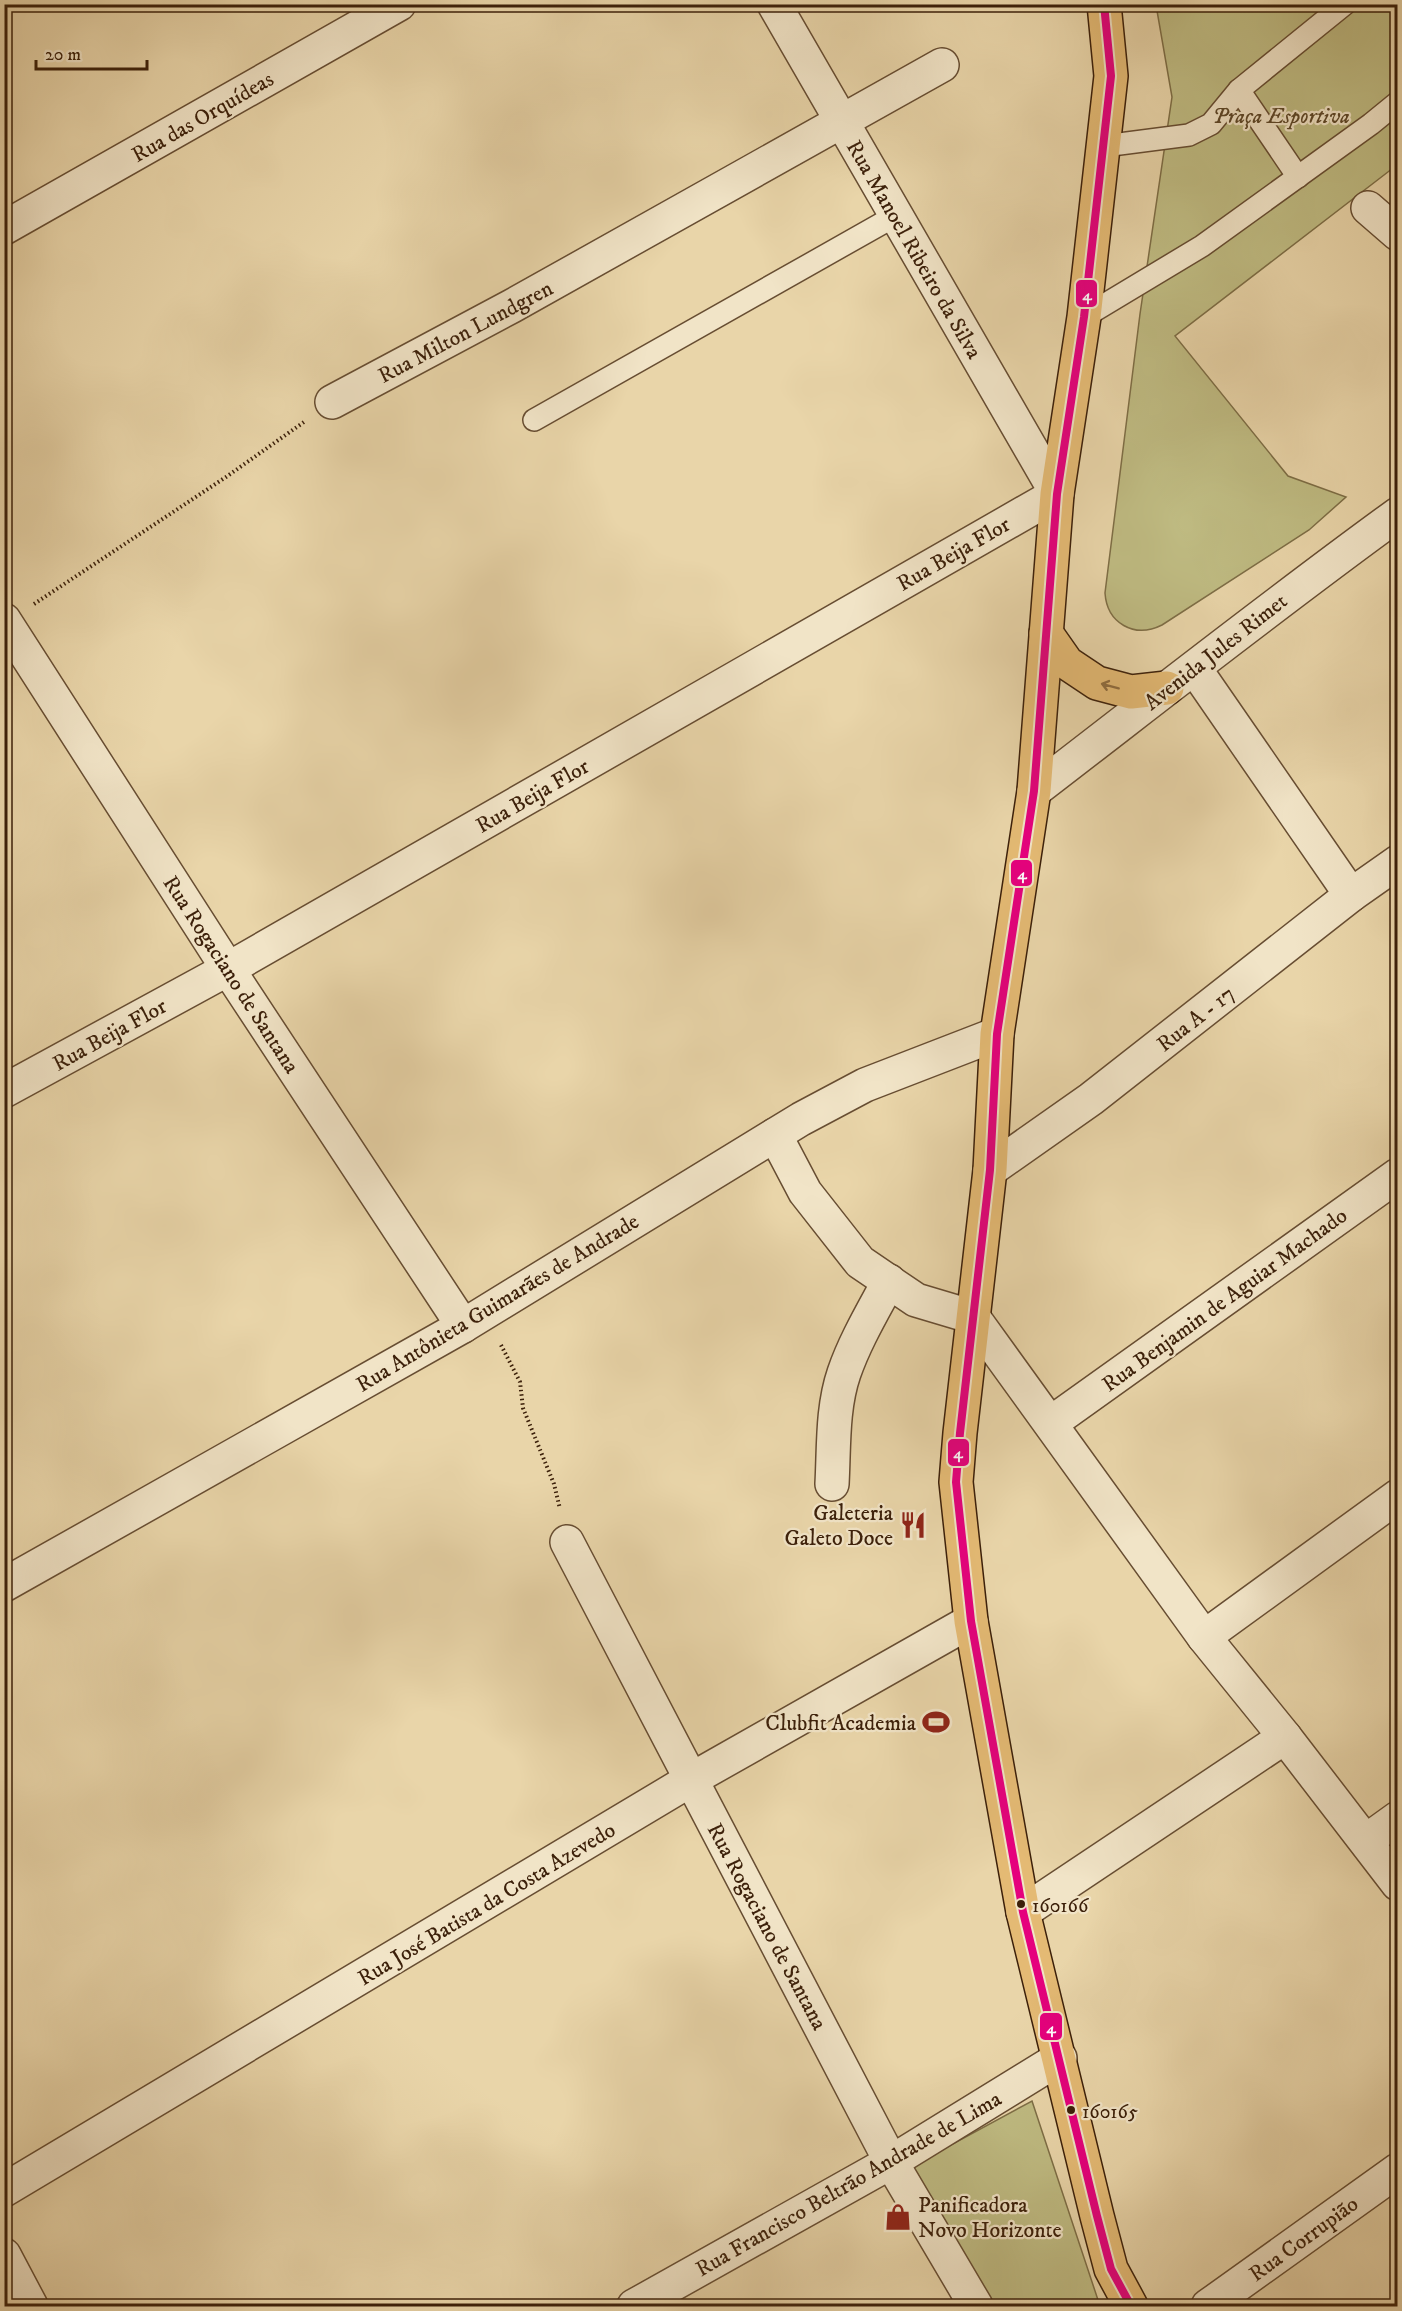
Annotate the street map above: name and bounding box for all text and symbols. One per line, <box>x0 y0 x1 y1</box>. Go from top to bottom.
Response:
scale bar <box>36 33 147 71</box>
text: 20 m <box>45 44 81 66</box>
street label: Rua das Orquídeas <box>127 66 279 169</box>
park label: Praça Esportiva <box>1212 103 1350 130</box>
street label: Rua Manoel Ribeiro da Silva <box>840 136 988 364</box>
street label: Rua Milton Lundgren <box>374 275 558 390</box>
line badge: 4 <box>1075 279 1098 308</box>
text: 4 <box>1081 285 1092 305</box>
street label: Rua Beija Flor <box>892 511 1016 598</box>
street label: Avenida Jules Rimet <box>1139 588 1293 716</box>
one-way arrow <box>1101 680 1120 692</box>
street label: Rua Beija Flor <box>471 753 595 840</box>
line badge: 4 <box>1010 859 1033 887</box>
text: 4 <box>1016 864 1027 884</box>
street label: Rua Rogaciano de Santana <box>157 871 305 1079</box>
street label: Rua A - 17 <box>1152 980 1240 1058</box>
street label: Rua Beija Flor <box>48 993 172 1078</box>
street label: Rua Benjamin de Aguiar Machado <box>1097 1202 1353 1398</box>
street label: Rua Antônieta Guimarães de Andrade <box>352 1208 644 1399</box>
line badge: 4 <box>947 1438 970 1467</box>
text: 4 <box>952 1443 963 1463</box>
place label: Galeteria Galeto Doce <box>784 1500 894 1552</box>
restaurant icon: Galeteria Galeto Doce <box>898 1510 928 1540</box>
sports icon: Clubfit Academia <box>921 1707 951 1737</box>
place label: Clubfit Academia <box>765 1710 917 1737</box>
street label: Rua José Batista da Costa Azevedo <box>353 1817 621 1992</box>
street label: Rua Rogaciano de Santana <box>701 1819 833 2035</box>
place label: 160166 <box>1032 1894 1089 1919</box>
marker: 160166 <box>1015 1898 1027 1910</box>
line badge: 4 <box>1039 2012 1063 2041</box>
text: 4 <box>1045 2018 1056 2038</box>
street label: Rua Francisco Beltrão Andrade de Lima <box>691 2085 1007 2283</box>
place label: 160165 <box>1082 2100 1138 2125</box>
marker: 160165 <box>1065 2104 1077 2116</box>
street label: Rua Corrupião <box>1244 2191 1364 2288</box>
place label: Panificadora Novo Horizonte <box>918 2192 1062 2244</box>
shop icon: Panificadora Novo Horizonte <box>883 2202 913 2232</box>

